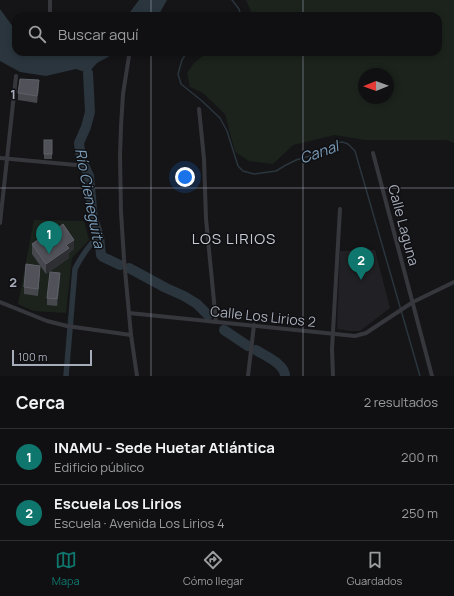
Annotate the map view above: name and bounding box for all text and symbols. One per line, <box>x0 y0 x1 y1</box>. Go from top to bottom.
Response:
search box <box>12 12 442 56</box>
icon: search <box>26 23 48 45</box>
text: Buscar aquí <box>58 24 139 45</box>
north arrow <box>358 68 394 104</box>
text: 1 <box>10 85 16 103</box>
water label: Canal <box>297 135 344 168</box>
water label: Río Cieneguita <box>70 146 110 250</box>
your location <box>175 167 195 187</box>
street label: Calle Laguna <box>384 182 424 268</box>
pin: 1 <box>36 221 62 254</box>
district label: LOS LIRIOS <box>192 228 276 249</box>
pin: 2 <box>348 247 374 280</box>
text: 2 <box>9 273 17 291</box>
street label: Calle Los Lirios 2 <box>209 301 317 331</box>
scale bar <box>12 348 92 367</box>
text: 100 m <box>18 349 47 364</box>
text: Cerca <box>16 391 65 414</box>
text: 2 resultados <box>364 393 438 411</box>
text: INAMU - Sede Huetar Atlántica <box>54 437 275 458</box>
text: 1 <box>26 448 32 466</box>
text: 200 m <box>401 448 438 466</box>
text: Edificio público <box>54 458 144 476</box>
text: Escuela Los Lirios <box>54 493 182 514</box>
text: 2 <box>25 504 33 522</box>
text: 250 m <box>402 504 438 522</box>
text: Escuela · Avenida Los Lirios 4 <box>54 514 225 532</box>
tab: Mapa <box>52 549 80 588</box>
tab: Cómo llegar <box>183 549 243 588</box>
tab: Guardados <box>347 549 402 588</box>

